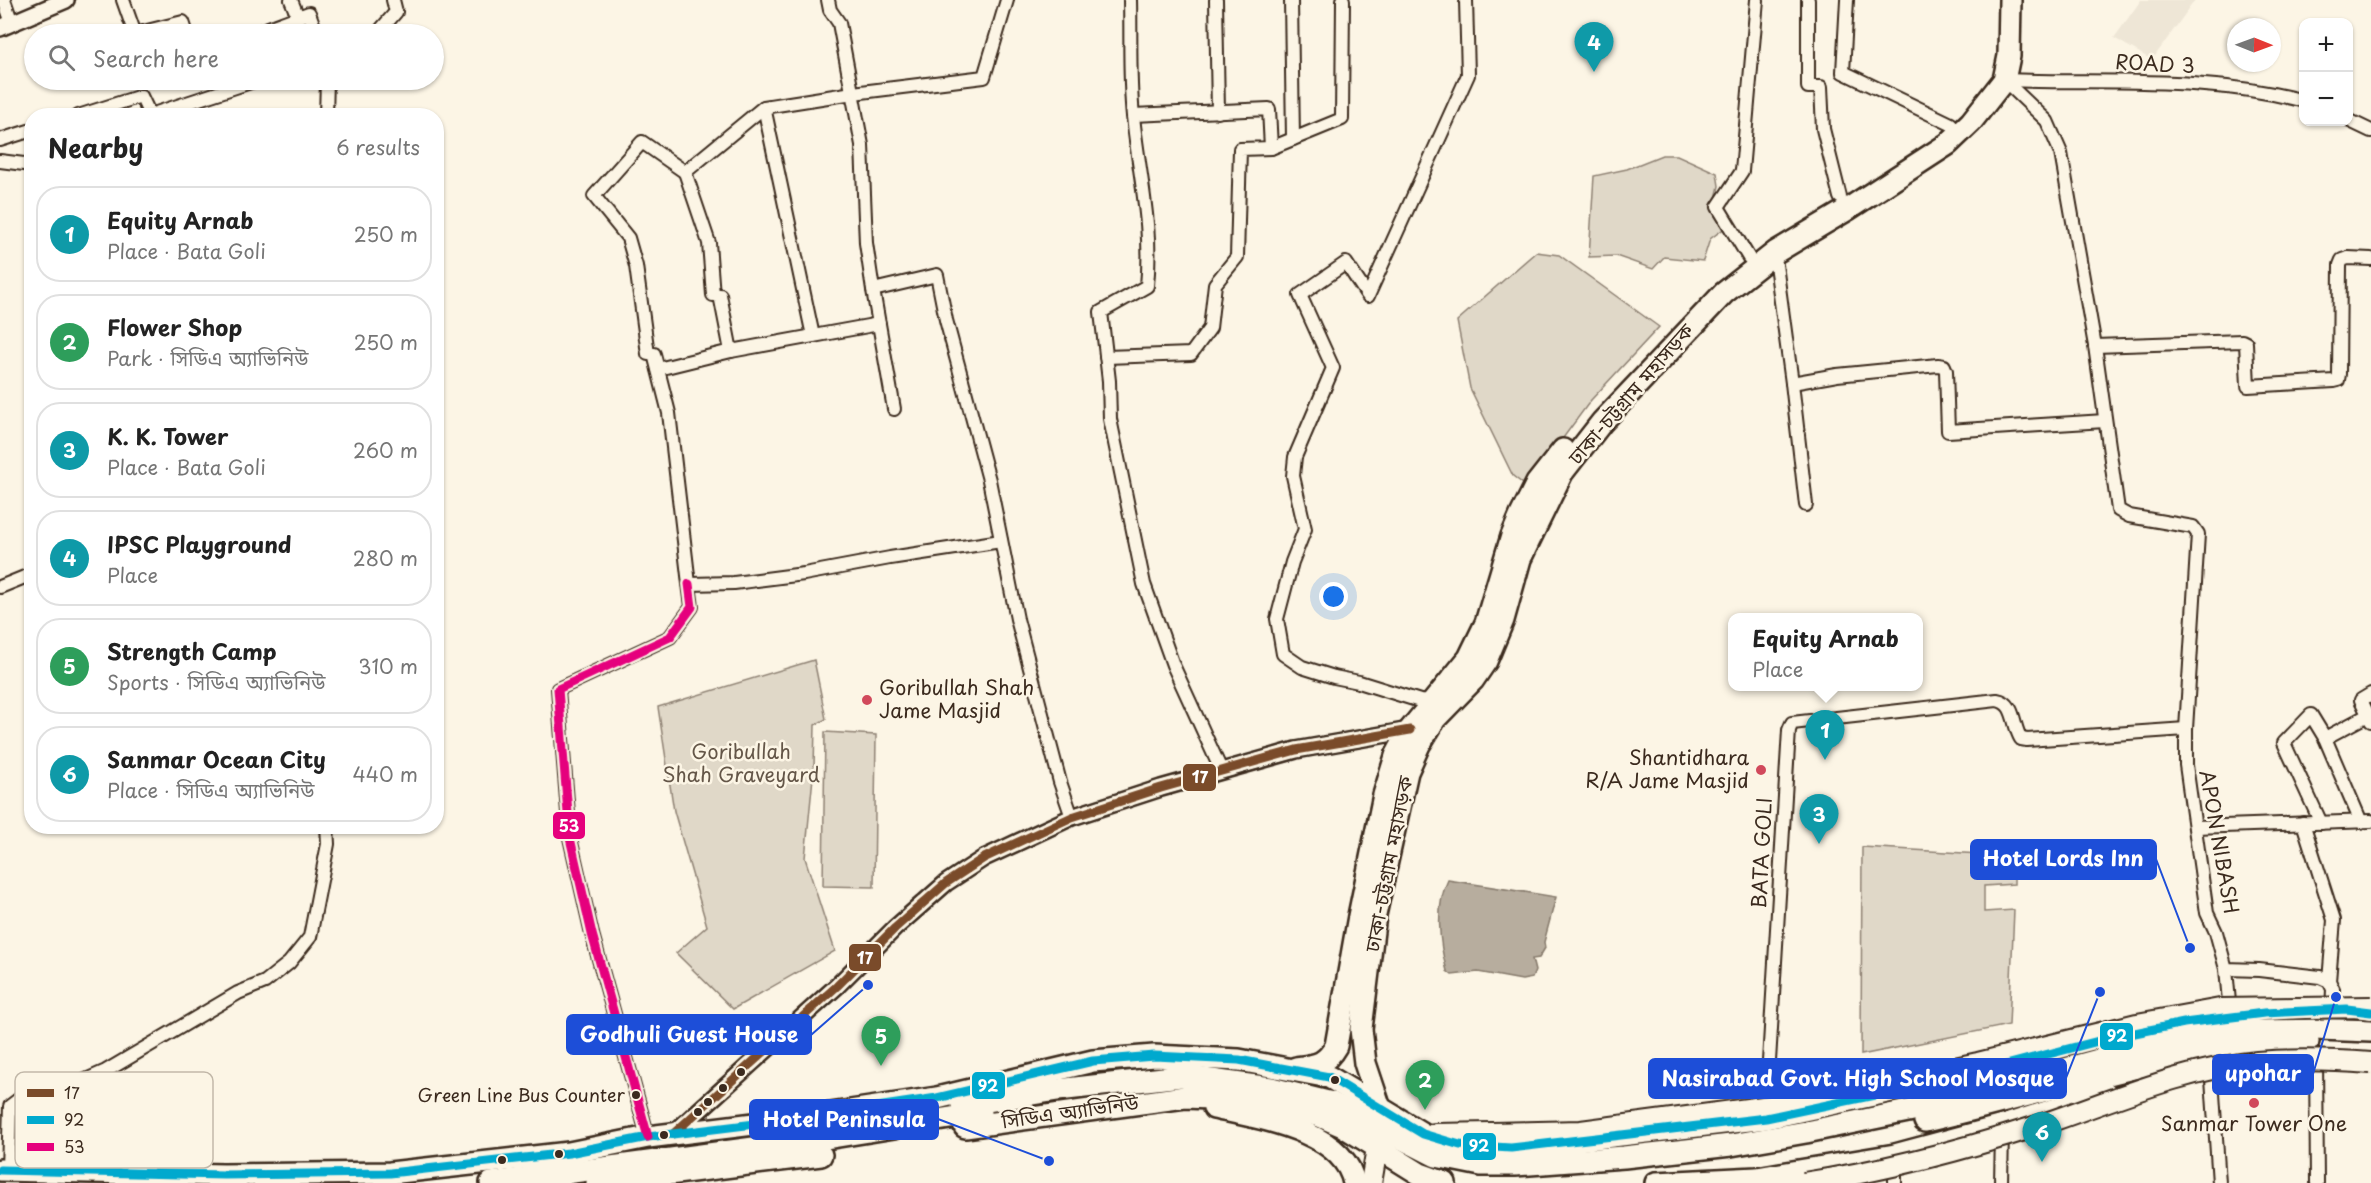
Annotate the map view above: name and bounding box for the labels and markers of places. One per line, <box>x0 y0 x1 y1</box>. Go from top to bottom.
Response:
pin: 4 <box>1574 22 1614 72</box>
place label: Goribullah Shah Jame Masjid <box>879 672 1034 725</box>
marker: Goribullah Shah Jame Masjid <box>860 693 874 707</box>
pin: 1 <box>1806 710 1844 760</box>
place label: Shantidhara R/A Jame Masjid <box>1585 742 1749 795</box>
marker: Shantidhara R/A Jame Masjid <box>1754 763 1768 777</box>
pin: 3 <box>1800 794 1838 844</box>
callout: Hotel Lords Inn <box>1971 840 2156 879</box>
callout: Godhuli Guest House <box>567 1015 811 1054</box>
pin: 5 <box>862 1016 900 1066</box>
callout: upohar <box>2213 1055 2313 1094</box>
callout: Nasirabad Govt. High School Mosque <box>1649 1059 2066 1098</box>
pin: 2 <box>1406 1060 1444 1110</box>
unlabelled marker <box>735 1066 747 1078</box>
unlabelled marker <box>1329 1074 1341 1086</box>
place label: Green Line Bus Counter <box>418 1081 626 1108</box>
unlabelled marker <box>717 1082 729 1094</box>
marker: Green Line Bus Counter <box>630 1089 642 1101</box>
unlabelled marker <box>702 1096 714 1108</box>
marker: Sanmar Tower One <box>2247 1096 2261 1110</box>
callout: Hotel Peninsula <box>750 1100 938 1139</box>
unlabelled marker <box>692 1106 704 1118</box>
place label: Sanmar Tower One <box>2161 1108 2347 1138</box>
pin: 6 <box>2022 1112 2062 1162</box>
unlabelled marker <box>658 1129 670 1141</box>
unlabelled marker <box>553 1148 565 1160</box>
unlabelled marker <box>496 1154 508 1166</box>

